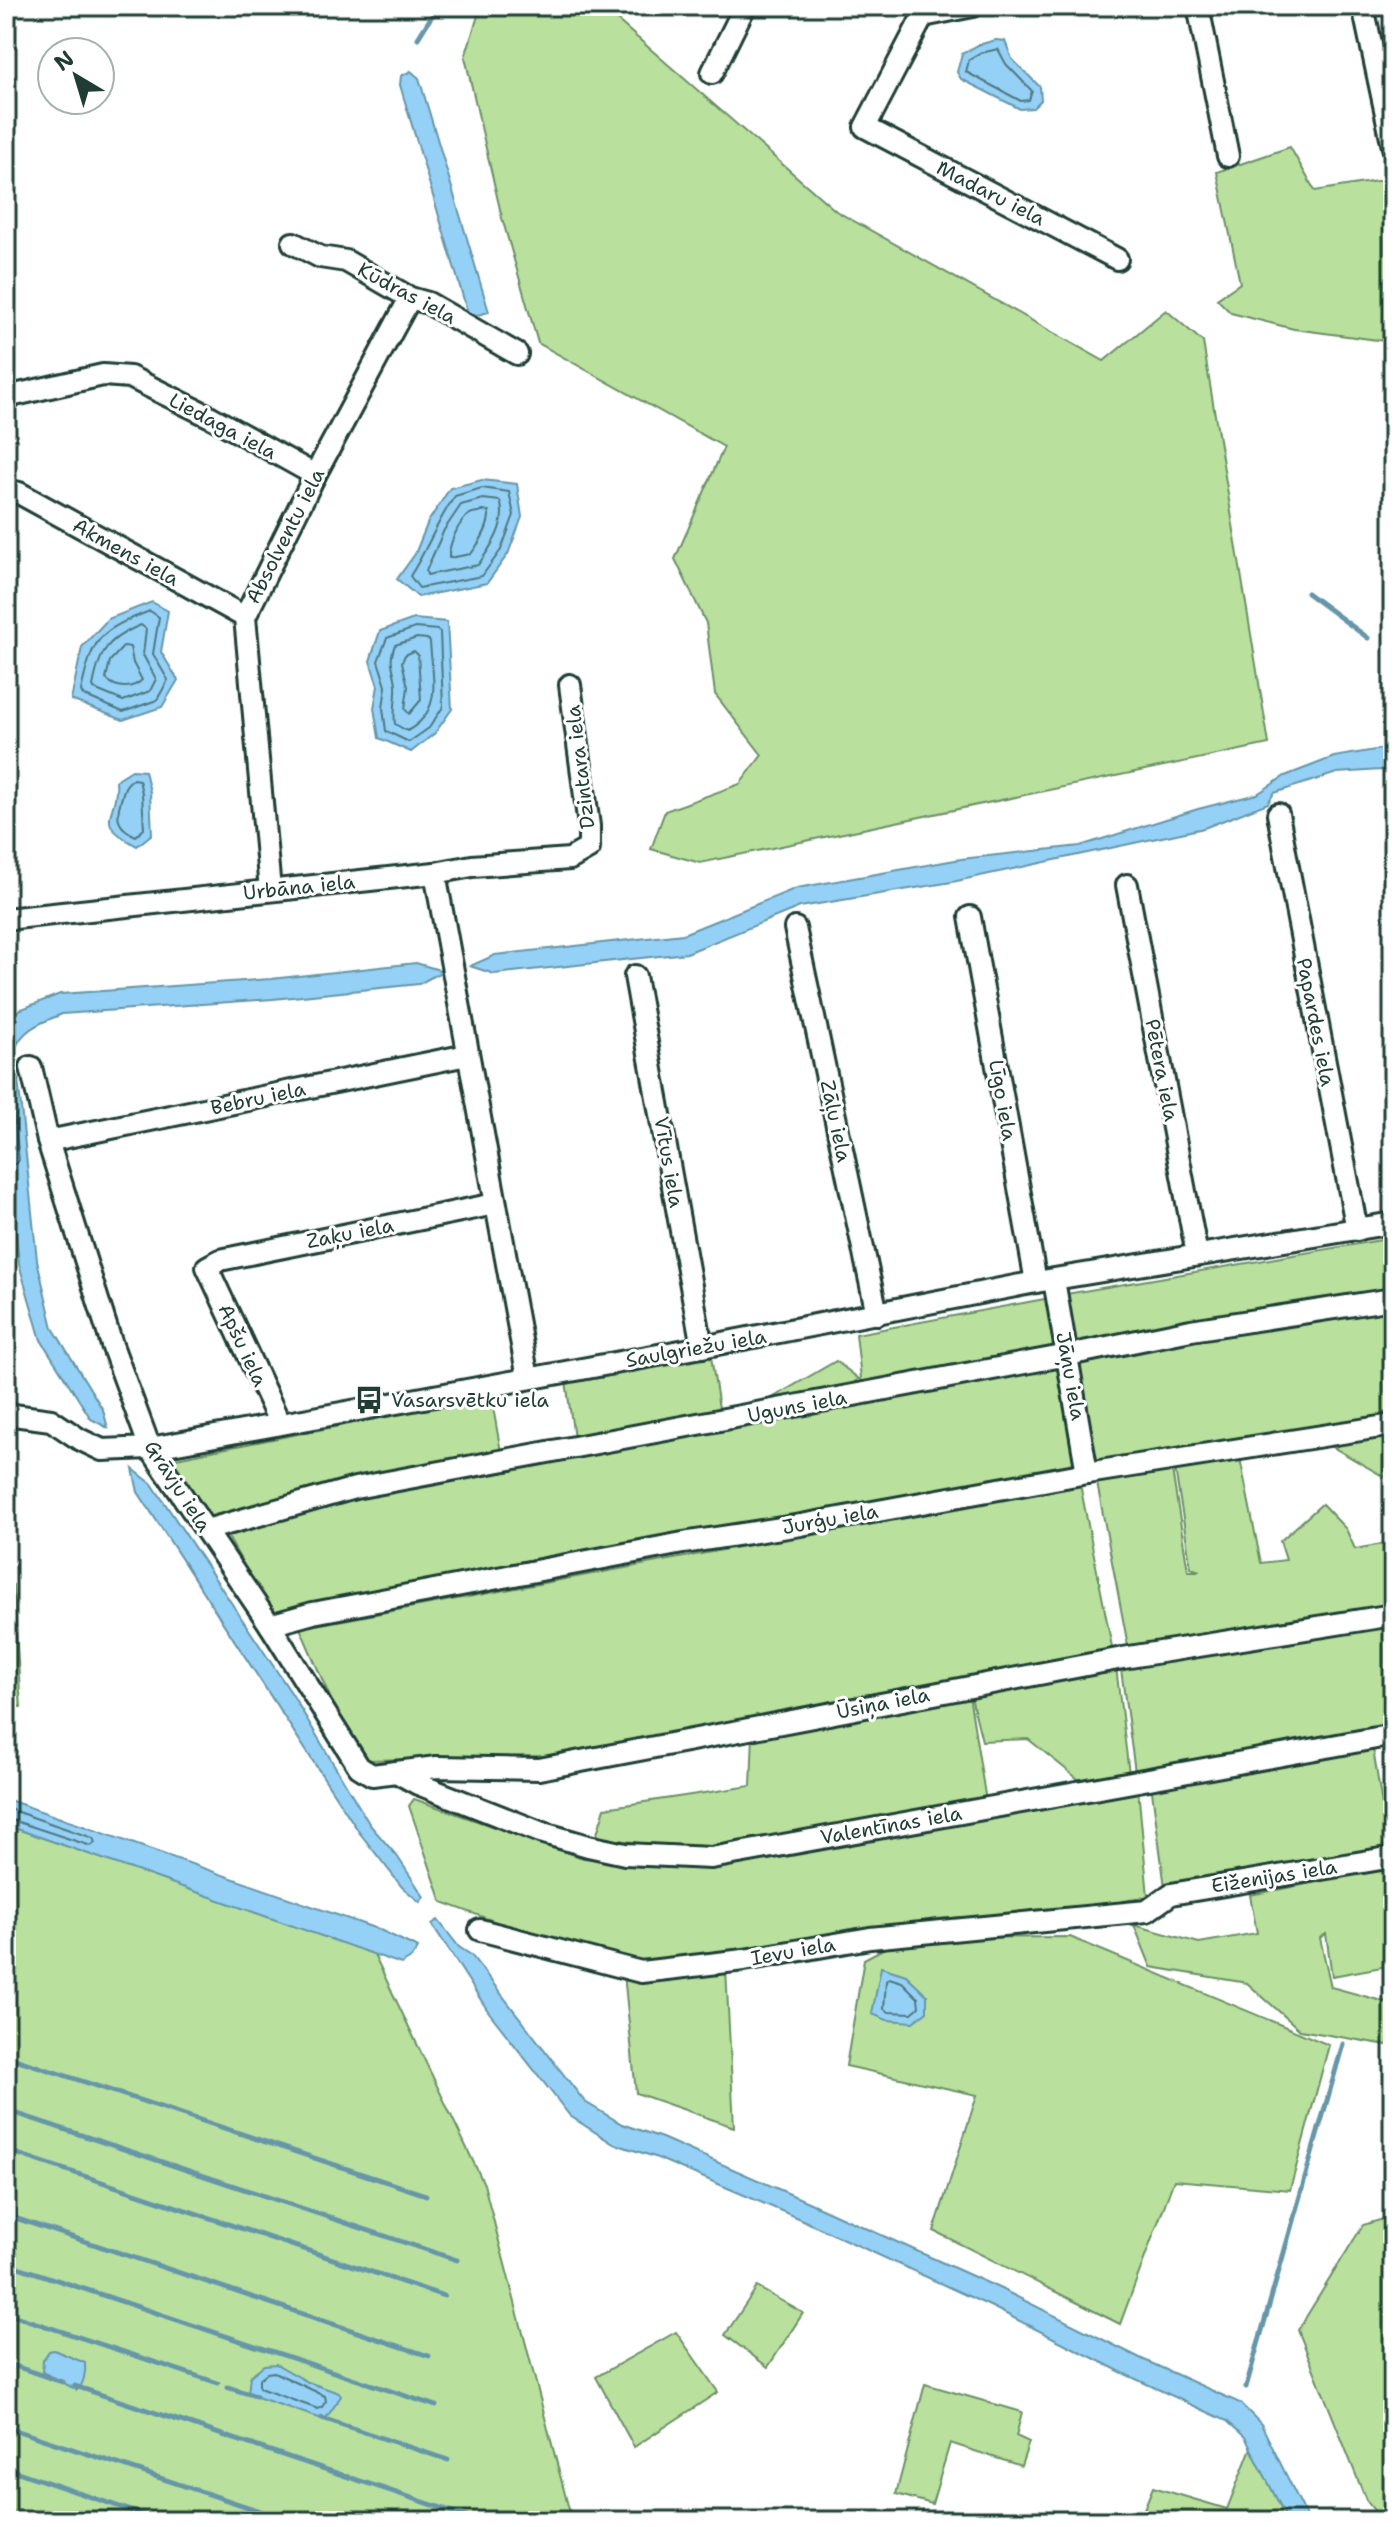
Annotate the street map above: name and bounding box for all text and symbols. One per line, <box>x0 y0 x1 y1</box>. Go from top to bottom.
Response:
north arrow <box>36 36 116 116</box>
text: N <box>48 44 80 77</box>
street label: Madaru iela <box>932 155 1050 232</box>
street label: Kūdras iela <box>353 256 461 330</box>
street label: Liedaga iela <box>165 387 282 465</box>
street label: Absolventu iela <box>240 463 331 608</box>
street label: Akmens iela <box>68 512 184 592</box>
street label: Dzintara iela <box>559 703 600 830</box>
street label: Urbāna iela <box>242 868 357 906</box>
street label: Papardes iela <box>1291 956 1341 1089</box>
street label: Pētera iela <box>1139 1017 1185 1124</box>
street label: Līgo iela <box>983 1057 1023 1143</box>
street label: Bebru iela <box>208 1075 308 1121</box>
street label: Zāļu iela <box>814 1078 857 1165</box>
street label: Vītus iela <box>648 1115 690 1210</box>
street label: Zaķu iela <box>304 1212 397 1255</box>
street label: Apšu iela <box>213 1299 274 1391</box>
street label: Saulgriežu iela <box>624 1323 769 1373</box>
street label: Jāņu iela <box>1049 1330 1092 1423</box>
street label: Uguns iela <box>745 1384 849 1428</box>
bus stop icon: Vasarsvētku iela <box>354 1385 384 1415</box>
place label: Vasarsvētku iela <box>391 1387 550 1413</box>
street label: Grāvju iela <box>139 1435 218 1537</box>
street label: Jurģu iela <box>780 1498 881 1540</box>
street label: Ūsiņa iela <box>834 1681 932 1726</box>
street label: Valentīnas iela <box>818 1800 964 1850</box>
street label: Eiženijas iela <box>1209 1853 1339 1899</box>
street label: Ievu iela <box>749 1931 838 1971</box>

